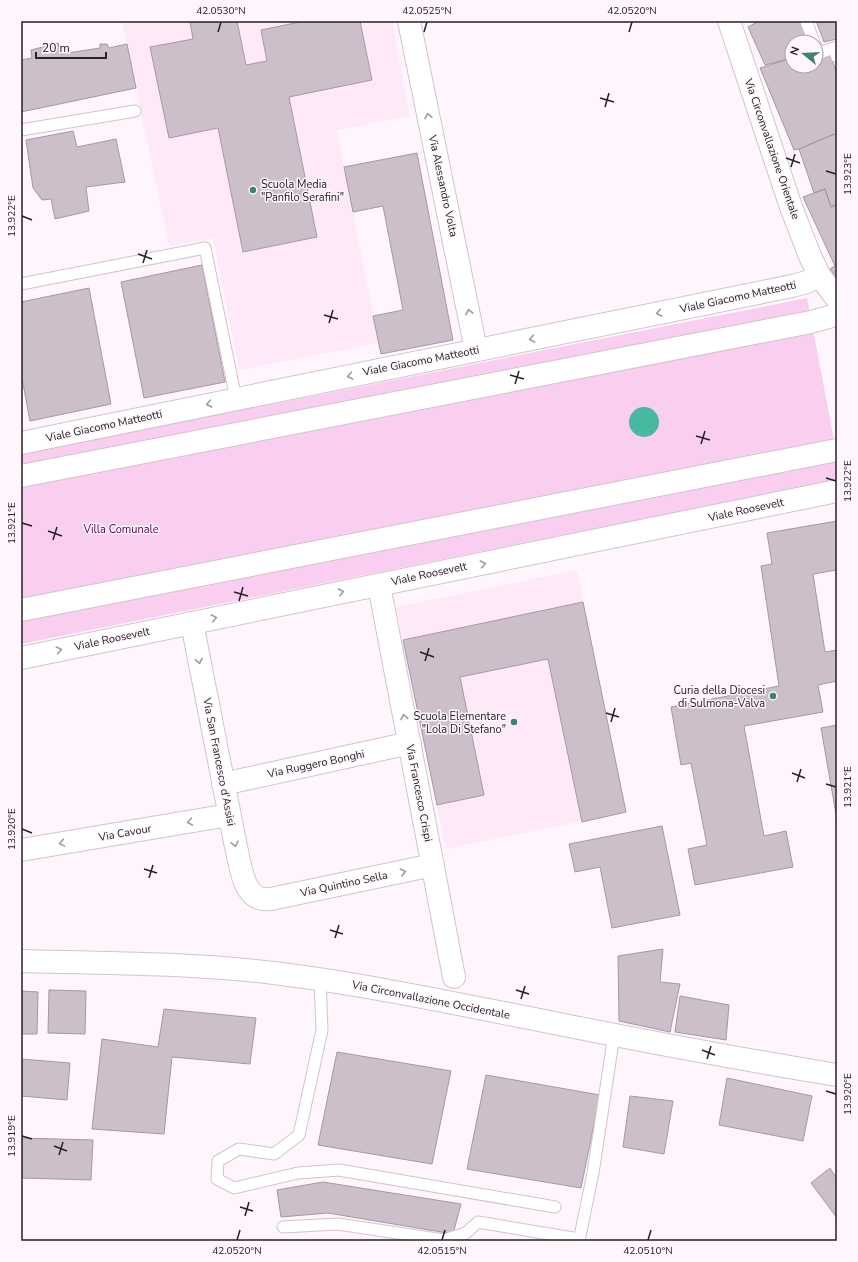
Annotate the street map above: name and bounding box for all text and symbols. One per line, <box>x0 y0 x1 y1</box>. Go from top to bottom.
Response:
text: 42.0530°N <box>196 4 246 18</box>
text: 42.0525°N <box>402 4 452 18</box>
text: 42.0520°N <box>607 4 657 18</box>
scale bar <box>36 34 106 60</box>
north arrow <box>784 34 824 74</box>
text: 20 m <box>42 40 70 56</box>
text: N <box>787 45 803 57</box>
street label: Via Circonvallazione Orientale <box>740 76 803 222</box>
one-way arrow <box>425 113 433 119</box>
street label: Via Alessandro Volta <box>425 133 461 238</box>
text: 13.923°E <box>841 153 855 195</box>
place label: Scuola Media "Panfilo Serafini" <box>261 177 344 205</box>
marker: Scuola Media "Panfilo Serafini" <box>248 185 258 195</box>
text: 13.922°E <box>5 195 19 237</box>
street label: Viale Giacomo Matteotti <box>678 277 797 317</box>
one-way arrow <box>656 308 663 317</box>
one-way arrow <box>465 309 473 315</box>
one-way arrow <box>529 334 535 342</box>
street label: Viale Giacomo Matteotti <box>360 342 481 380</box>
one-way arrow <box>347 371 353 379</box>
one-way arrow <box>205 400 212 408</box>
street label: Viale Giacomo Matteotti <box>44 406 163 446</box>
text: 13.922°E <box>841 460 855 502</box>
street label: Viale Roosevelt <box>706 495 785 526</box>
text: 13.921°E <box>5 502 19 544</box>
park label: Villa Comunale <box>82 522 159 537</box>
street label: Viale Roosevelt <box>389 559 468 590</box>
one-way arrow <box>479 560 486 568</box>
one-way arrow <box>338 589 345 597</box>
one-way arrow <box>211 615 217 623</box>
street label: Viale Roosevelt <box>72 624 151 655</box>
one-way arrow <box>56 646 62 654</box>
one-way arrow <box>195 658 203 664</box>
place label: Curia della Diocesi di Sulmona-Valva <box>673 683 765 711</box>
marker: Curia della Diocesi di Sulmona-Valva <box>768 691 778 701</box>
street label: Via San Francesco d'Assisi <box>199 696 239 827</box>
place label: Scuola Elementare "Lola Di Stefano" <box>414 709 506 737</box>
one-way arrow <box>401 714 409 720</box>
marker: Scuola Elementare "Lola Di Stefano" <box>509 717 519 727</box>
street label: Via Francesco Crispi <box>402 742 436 843</box>
street label: Via Ruggero Bonghi <box>265 746 366 782</box>
text: 13.921°E <box>841 766 855 808</box>
text: 13.920°E <box>5 808 19 850</box>
one-way arrow <box>187 817 193 825</box>
street label: Via Cavour <box>96 821 153 845</box>
one-way arrow <box>59 838 65 847</box>
one-way arrow <box>230 840 239 847</box>
street label: Via Quintino Sella <box>298 867 389 901</box>
one-way arrow <box>399 868 406 876</box>
street label: Via Circonvallazione Occidentale <box>350 977 511 1023</box>
text: 13.920°E <box>841 1073 855 1115</box>
text: 13.919°E <box>5 1115 19 1157</box>
text: 42.0520°N <box>212 1244 262 1258</box>
text: 42.0515°N <box>417 1244 467 1258</box>
text: 42.0510°N <box>623 1244 673 1258</box>

